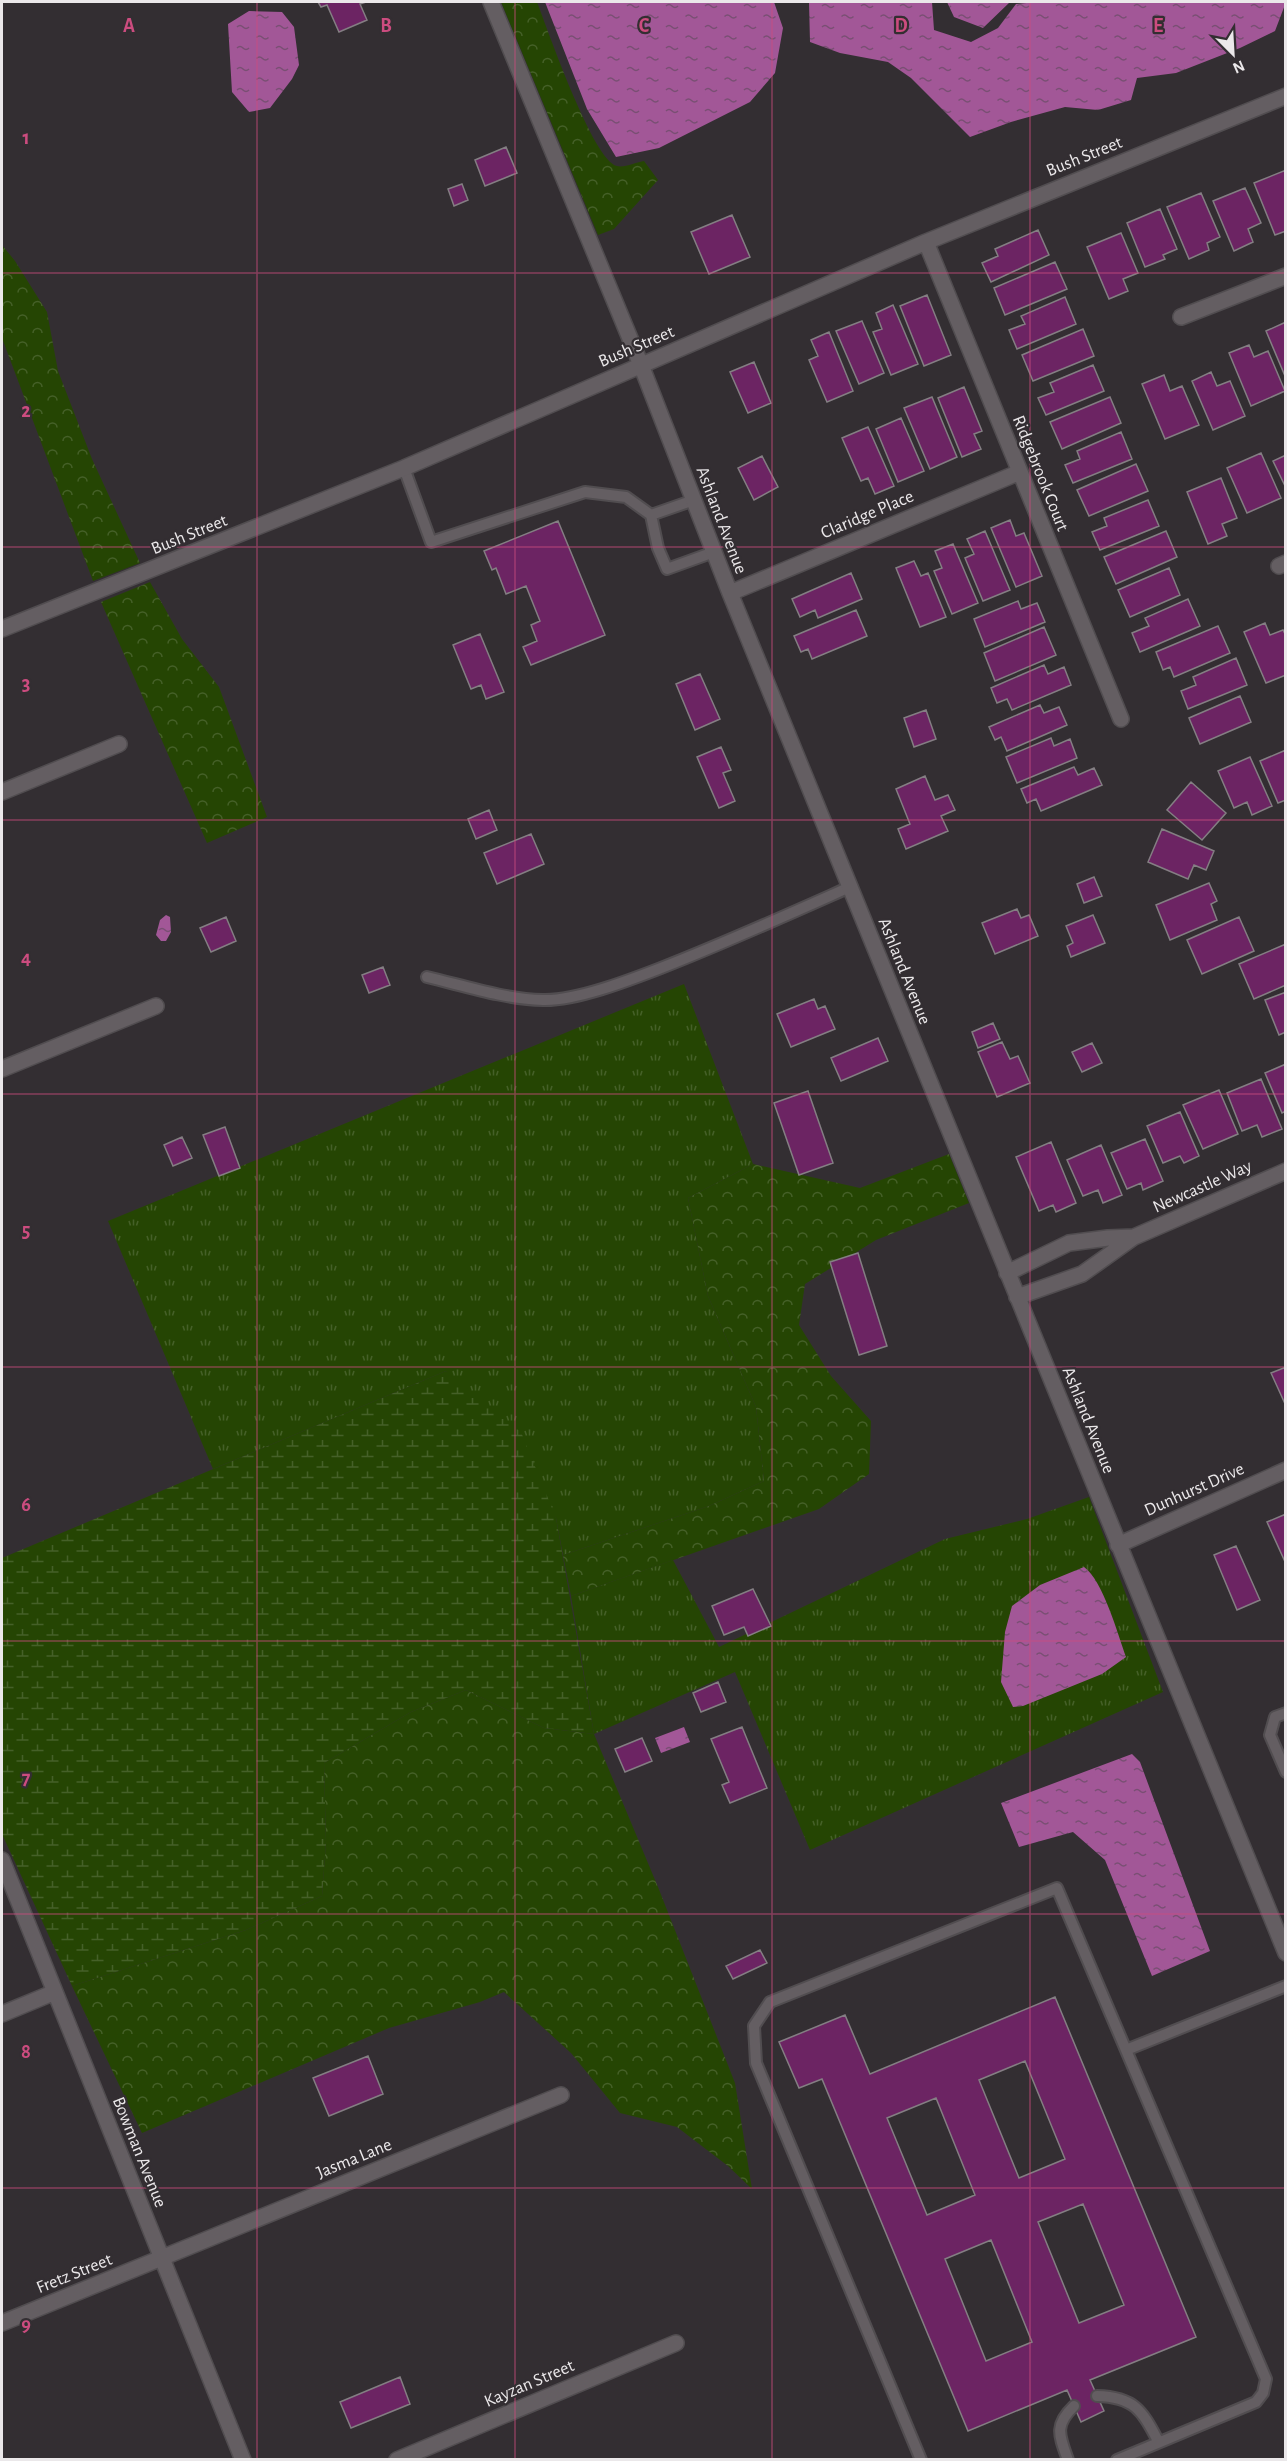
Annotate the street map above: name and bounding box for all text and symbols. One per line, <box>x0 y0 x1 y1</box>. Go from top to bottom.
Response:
text: A <box>123 16 135 36</box>
text: B <box>380 16 392 36</box>
text: C <box>639 16 650 36</box>
text: D <box>894 16 908 36</box>
text: E <box>1153 16 1163 36</box>
north arrow <box>1203 24 1263 84</box>
text: N <box>1230 57 1247 76</box>
text: 1 <box>22 128 30 148</box>
street label: Bush Street <box>1044 133 1125 180</box>
street label: Bush Street <box>596 323 677 371</box>
text: 2 <box>21 401 31 421</box>
street label: Ridgebrook Court <box>1009 413 1072 534</box>
street label: Ashland Avenue <box>692 464 750 576</box>
street label: Claridge Place <box>818 487 916 543</box>
street label: Bush Street <box>149 511 230 558</box>
text: 3 <box>22 674 30 694</box>
street label: Ashland Avenue <box>875 916 934 1027</box>
text: 4 <box>21 948 31 968</box>
street label: Newcastle Way <box>1150 1157 1255 1217</box>
text: 5 <box>22 1221 30 1241</box>
street label: Ashland Avenue <box>1059 1365 1118 1476</box>
street label: Dunhurst Drive <box>1142 1460 1247 1520</box>
text: 6 <box>21 1495 31 1515</box>
text: 7 <box>22 1768 31 1788</box>
text: 8 <box>21 2042 31 2062</box>
street label: Bowman Avenue <box>109 2095 169 2210</box>
street label: Jasma Lane <box>314 2136 394 2182</box>
street label: Fretz Street <box>34 2251 115 2297</box>
text: 9 <box>21 2315 31 2335</box>
street label: Kayzan Street <box>482 2357 577 2411</box>

